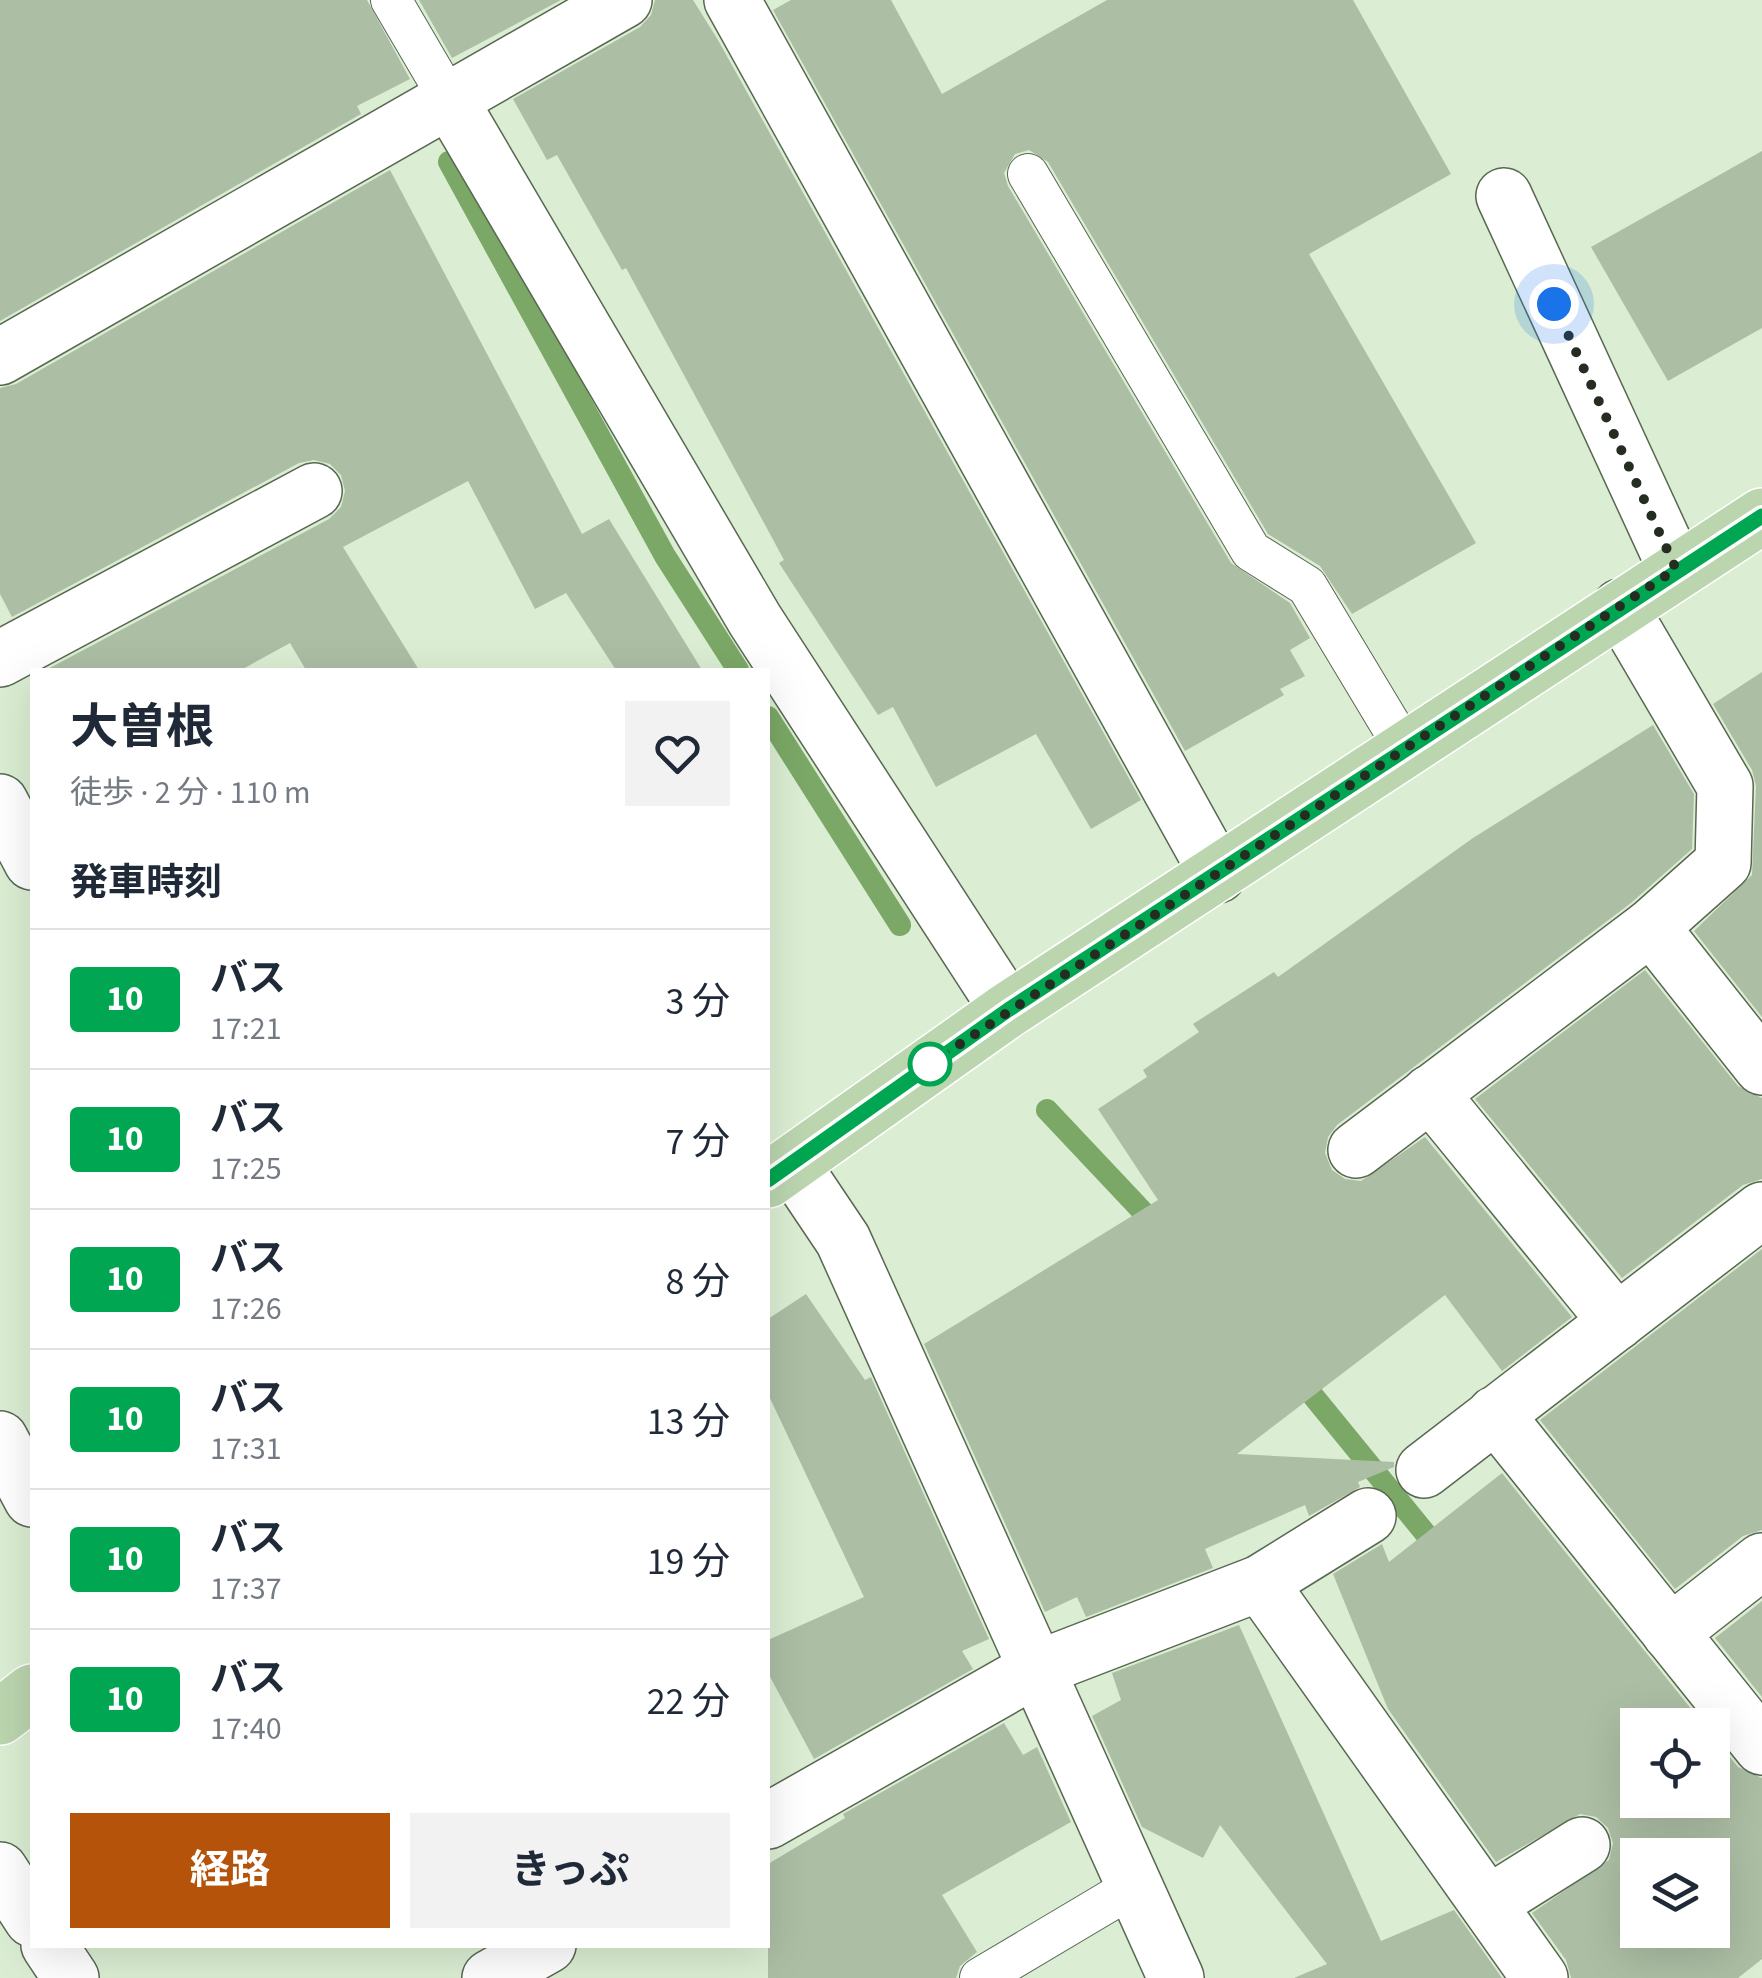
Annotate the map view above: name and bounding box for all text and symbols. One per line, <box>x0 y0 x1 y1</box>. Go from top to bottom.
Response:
your location <box>1529 279 1579 329</box>
text: 大曽根 <box>70 694 214 762</box>
button: heart <box>625 701 730 806</box>
text: 徒歩 · 2 分 · 110 m <box>70 770 310 816</box>
text: 発車時刻 <box>70 856 222 910</box>
text: バス <box>210 952 286 1006</box>
text: 10 <box>107 974 143 1024</box>
text: 3 分 <box>666 975 730 1029</box>
text: 17:21 <box>210 1006 282 1052</box>
unlabelled marker <box>909 1043 951 1085</box>
text: バス <box>210 1092 286 1146</box>
text: 10 <box>107 1114 143 1164</box>
text: 7 分 <box>666 1115 730 1169</box>
text: 17:25 <box>210 1146 282 1192</box>
text: バス <box>210 1232 286 1286</box>
text: 10 <box>107 1254 143 1304</box>
text: 8 分 <box>666 1255 730 1309</box>
text: 17:26 <box>210 1286 282 1332</box>
text: バス <box>210 1372 286 1426</box>
text: 10 <box>107 1394 143 1444</box>
text: 13 分 <box>647 1395 730 1449</box>
text: 17:31 <box>210 1426 282 1472</box>
text: バス <box>210 1512 286 1566</box>
text: 10 <box>107 1534 143 1584</box>
text: 19 分 <box>647 1535 730 1589</box>
text: 17:37 <box>210 1566 282 1612</box>
text: バス <box>210 1652 286 1706</box>
text: 10 <box>107 1674 143 1724</box>
text: 22 分 <box>647 1675 730 1729</box>
text: 17:40 <box>210 1706 282 1752</box>
map controls <box>1620 1708 1730 1948</box>
button: locate <box>1620 1708 1730 1818</box>
button: 経路 <box>70 1813 390 1928</box>
button: きっぷ <box>410 1813 730 1928</box>
button: layers <box>1620 1838 1730 1948</box>

